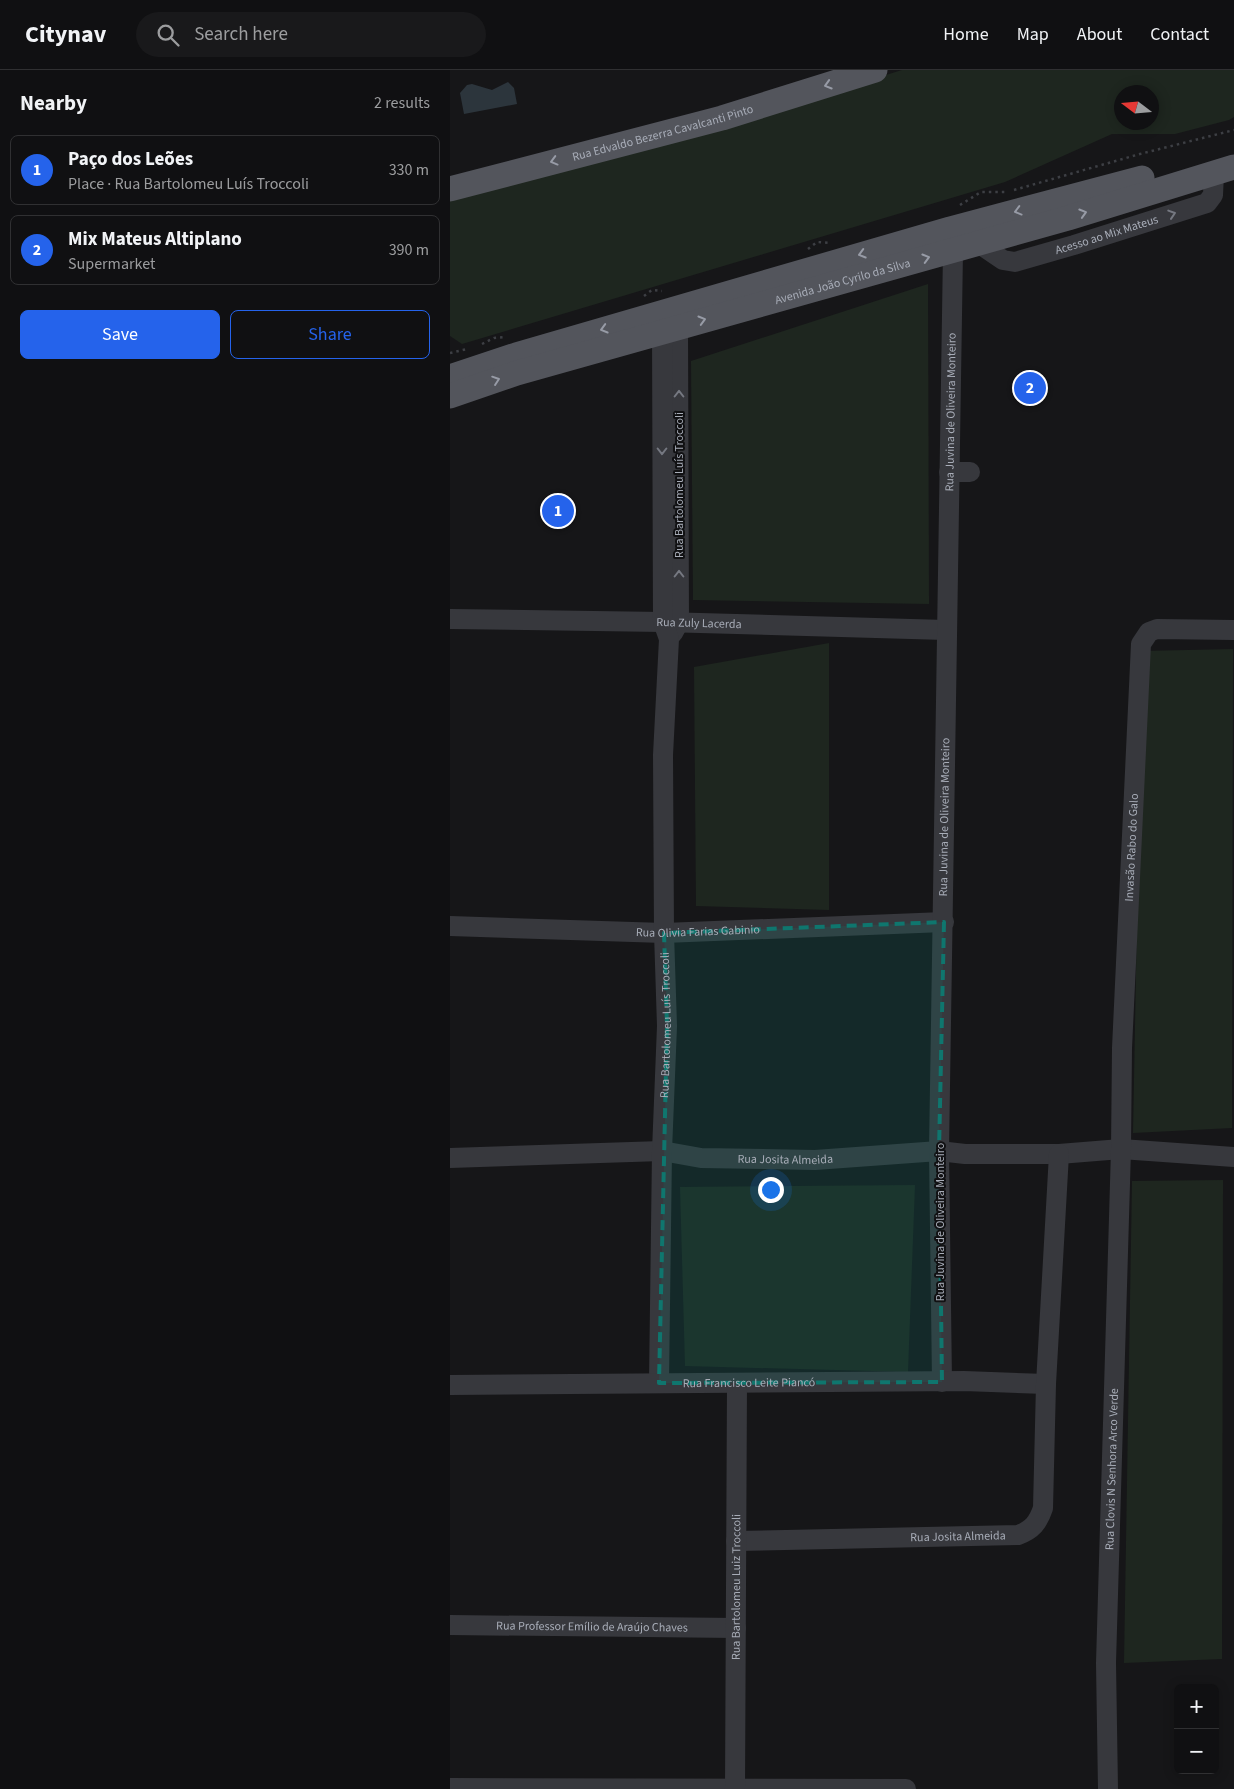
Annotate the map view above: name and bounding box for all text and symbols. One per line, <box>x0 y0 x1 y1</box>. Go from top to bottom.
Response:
search box <box>136 12 486 57</box>
text: Citynav <box>25 17 106 52</box>
icon: search <box>154 21 182 49</box>
text: Search here <box>194 21 288 48</box>
text: Home <box>943 22 989 47</box>
text: Map <box>1017 22 1049 47</box>
text: About <box>1077 22 1122 47</box>
text: Contact <box>1150 22 1209 47</box>
one-way arrow <box>825 79 833 89</box>
north arrow <box>1114 85 1159 130</box>
text: Nearby <box>20 88 87 118</box>
text: 2 results <box>374 92 430 114</box>
street label: Rua Edvaldo Bezerra Cavalcanti Pinto <box>570 100 755 165</box>
text: Paço dos Leões <box>68 146 193 173</box>
one-way arrow <box>549 155 558 166</box>
text: 1 <box>33 159 41 181</box>
text: 330 m <box>389 159 429 181</box>
text: Place · Rua Bartolomeu Luís Troccoli <box>68 173 309 195</box>
one-way arrow <box>1015 205 1023 215</box>
one-way arrow <box>1078 209 1086 219</box>
street label: Acesso ao Mix Mateus <box>1053 210 1160 259</box>
one-way arrow <box>1167 210 1176 220</box>
text: Mix Mateus Altiplano <box>68 226 242 253</box>
text: 2 <box>33 239 41 261</box>
text: 390 m <box>389 239 429 261</box>
one-way arrow <box>858 249 866 259</box>
text: Supermarket <box>68 253 155 275</box>
one-way arrow <box>922 253 931 264</box>
street label: Avenida João Cyrilo da Silva <box>773 254 912 309</box>
button: Save <box>20 310 220 359</box>
button: Share <box>230 310 430 359</box>
one-way arrow <box>698 316 706 326</box>
one-way arrow <box>600 324 609 334</box>
street label: Rua Juvina de Oliveira Monteiro <box>941 333 960 492</box>
pin: 2 <box>1014 369 1046 407</box>
one-way arrow <box>491 376 500 386</box>
one-way arrow <box>674 389 684 397</box>
street label: Rua Bartolomeu Luís Troccoli <box>671 412 688 558</box>
one-way arrow <box>657 447 667 455</box>
pin: 1 <box>542 492 574 530</box>
one-way arrow <box>674 569 684 577</box>
street label: Rua Zuly Lacerda <box>656 613 742 633</box>
street label: Rua Juvina de Oliveira Monteiro <box>934 738 954 897</box>
street label: Invasão Rabo do Galo <box>1120 793 1142 902</box>
street label: Rua Olivia Farias Gabinio <box>636 921 760 942</box>
street label: Rua Bartolomeu Luís Troccoli <box>656 952 676 1098</box>
street label: Rua Juvina de Oliveira Monteiro <box>932 1143 949 1301</box>
street label: Rua Josita Almeida <box>737 1150 834 1169</box>
your location <box>758 1177 784 1203</box>
street label: Rua Francisco Leite Piancó <box>683 1374 815 1392</box>
street label: Rua Clovis N Senhora Arco Verde <box>1101 1388 1123 1550</box>
street label: Rua Bartolomeu Luiz Troccoli <box>727 1514 745 1660</box>
street label: Rua Josita Almeida <box>910 1527 1006 1546</box>
street label: Rua Professor Emílio de Araújo Chaves <box>496 1617 688 1636</box>
map controls <box>1174 1684 1219 1774</box>
button: + <box>1174 1684 1219 1729</box>
button: − <box>1174 1729 1219 1774</box>

